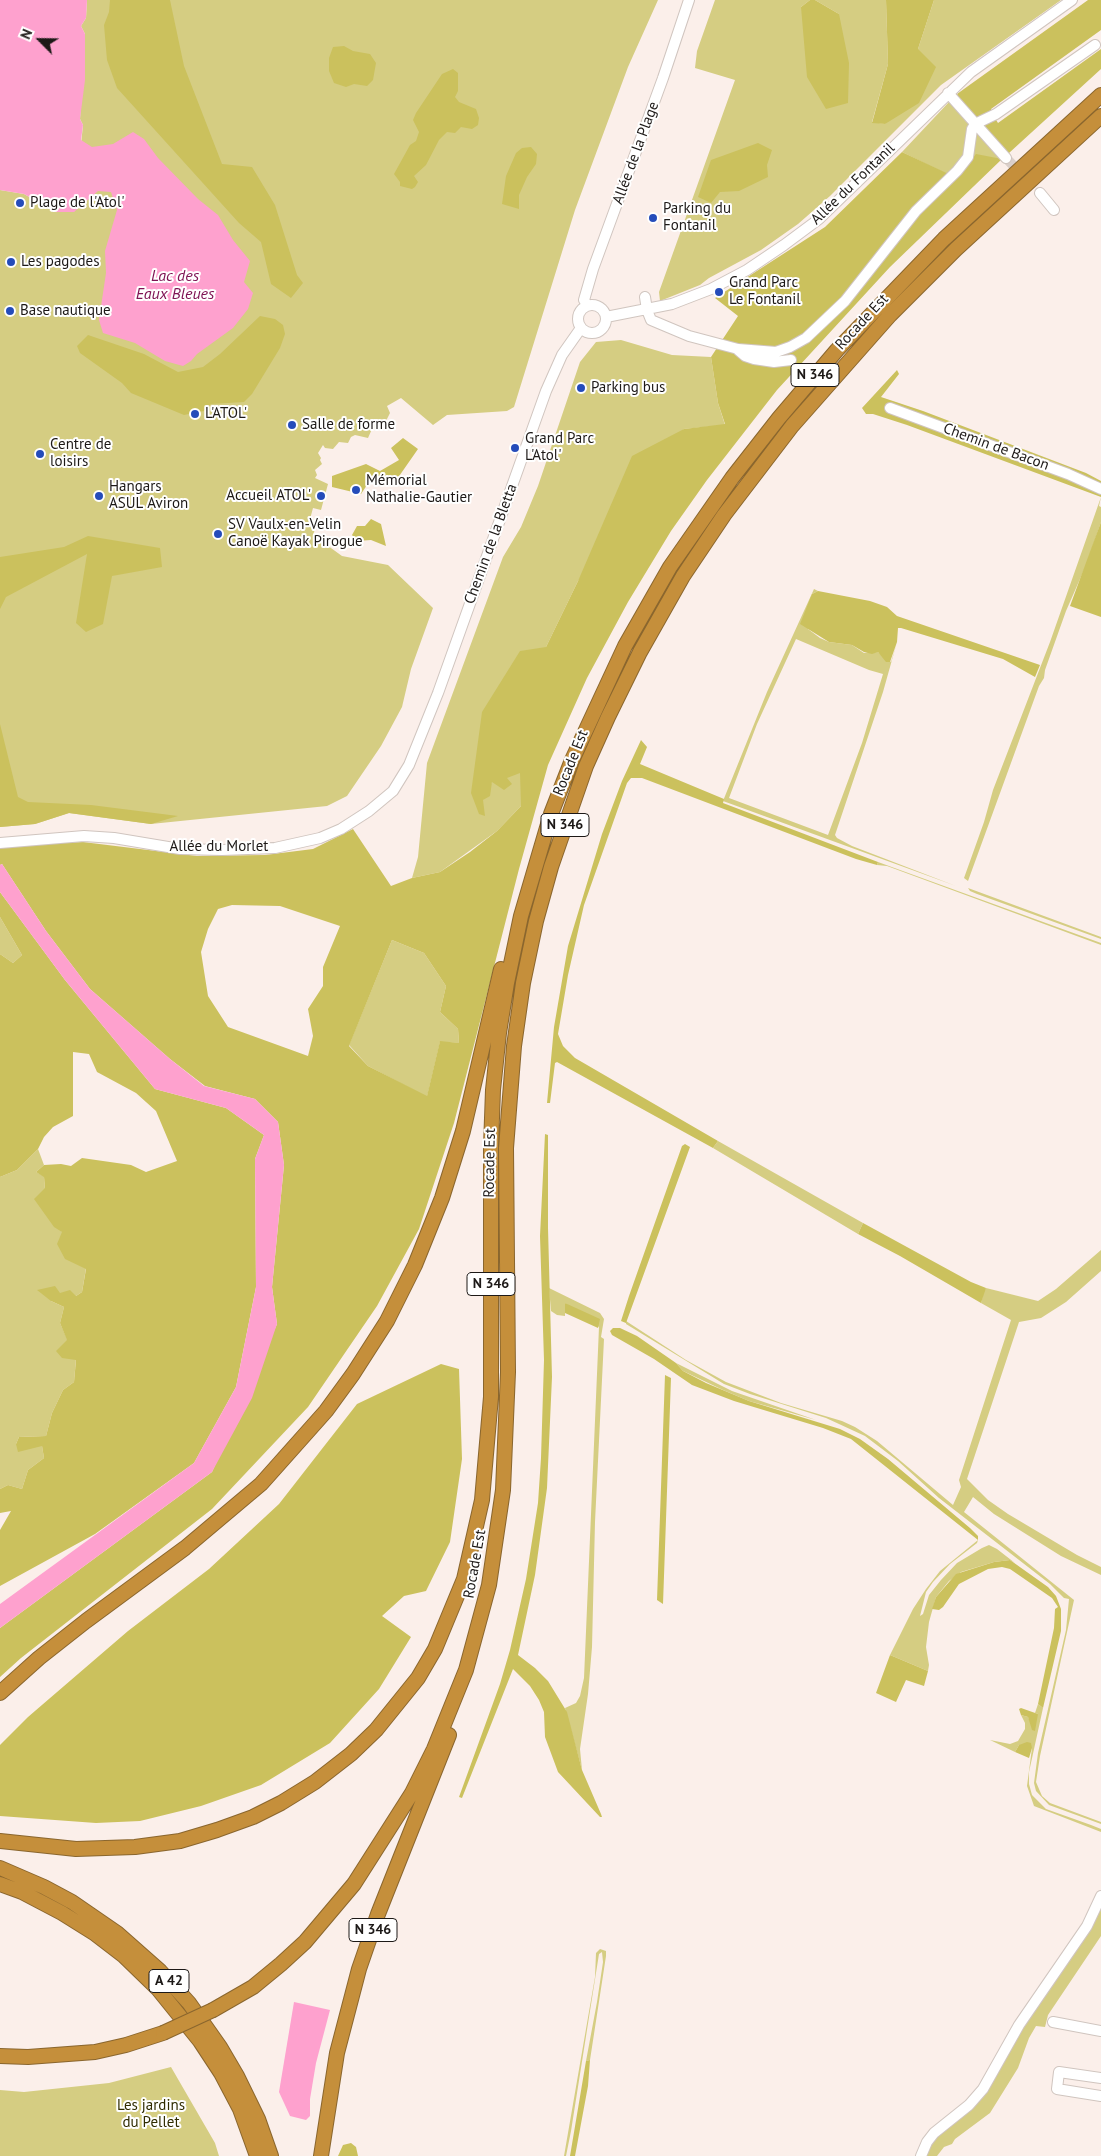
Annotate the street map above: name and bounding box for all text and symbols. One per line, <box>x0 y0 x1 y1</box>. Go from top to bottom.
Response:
north arrow <box>15 15 65 65</box>
text: N <box>16 26 36 42</box>
street label: Allée de la Plage <box>609 99 663 207</box>
street label: Allée du Fontanil <box>807 139 899 229</box>
place label: Plage de l'Atol' <box>30 194 125 212</box>
marker: Plage de l'Atol' <box>14 197 26 209</box>
place label: Parking du Fontanil <box>663 200 731 235</box>
marker: Parking du Fontanil <box>647 212 659 224</box>
place label: Les pagodes <box>21 253 99 271</box>
marker: Les pagodes <box>5 256 17 268</box>
water label: Lac des Eaux Bleues <box>136 266 214 304</box>
place label: Grand Parc Le Fontanil <box>729 274 801 309</box>
marker: Grand Parc Le Fontanil <box>713 286 725 298</box>
street label: Rocade Est <box>832 290 892 354</box>
place label: Base nautique <box>20 302 111 320</box>
marker: Base nautique <box>4 305 16 317</box>
road number: N 346 <box>791 364 839 386</box>
place label: Parking bus <box>591 379 665 397</box>
marker: Parking bus <box>575 382 587 394</box>
place label: L'ATOL' <box>205 405 247 423</box>
marker: L'ATOL' <box>189 408 201 420</box>
place label: Salle de forme <box>302 416 395 434</box>
marker: Salle de forme <box>286 419 298 431</box>
street label: Chemin de Bacon <box>941 419 1051 475</box>
place label: Grand Parc L'Atol' <box>525 430 594 465</box>
place label: Centre de loisirs <box>50 436 111 471</box>
marker: Grand Parc L'Atol' <box>509 442 521 454</box>
marker: Centre de loisirs <box>34 448 46 460</box>
place label: Mémorial Nathalie-Gautier <box>366 472 472 507</box>
place label: Hangars ASUL Aviron <box>109 478 188 513</box>
street label: Chemin de la Bletta <box>461 481 521 607</box>
marker: Mémorial Nathalie-Gautier <box>350 484 362 496</box>
place label: Accueil ATOL' <box>226 487 311 505</box>
marker: Hangars ASUL Aviron <box>93 490 105 502</box>
marker: Accueil ATOL' <box>315 490 327 502</box>
place label: SV Vaulx-en-Velin Canoë Kayak Pirogue <box>228 516 363 551</box>
marker: SV Vaulx-en-Velin Canoë Kayak Pirogue <box>212 528 224 540</box>
street label: Rocade Est <box>550 727 592 799</box>
road number: N 346 <box>541 814 589 836</box>
street label: Allée du Morlet <box>170 838 268 856</box>
street label: Rocade Est <box>480 1128 500 1198</box>
road number: N 346 <box>467 1272 515 1296</box>
street label: Rocade Est <box>460 1528 490 1600</box>
road number: N 346 <box>349 1918 397 1942</box>
road number: A 42 <box>149 1970 189 1992</box>
park label: Les jardins du Pellet <box>117 2097 185 2132</box>

